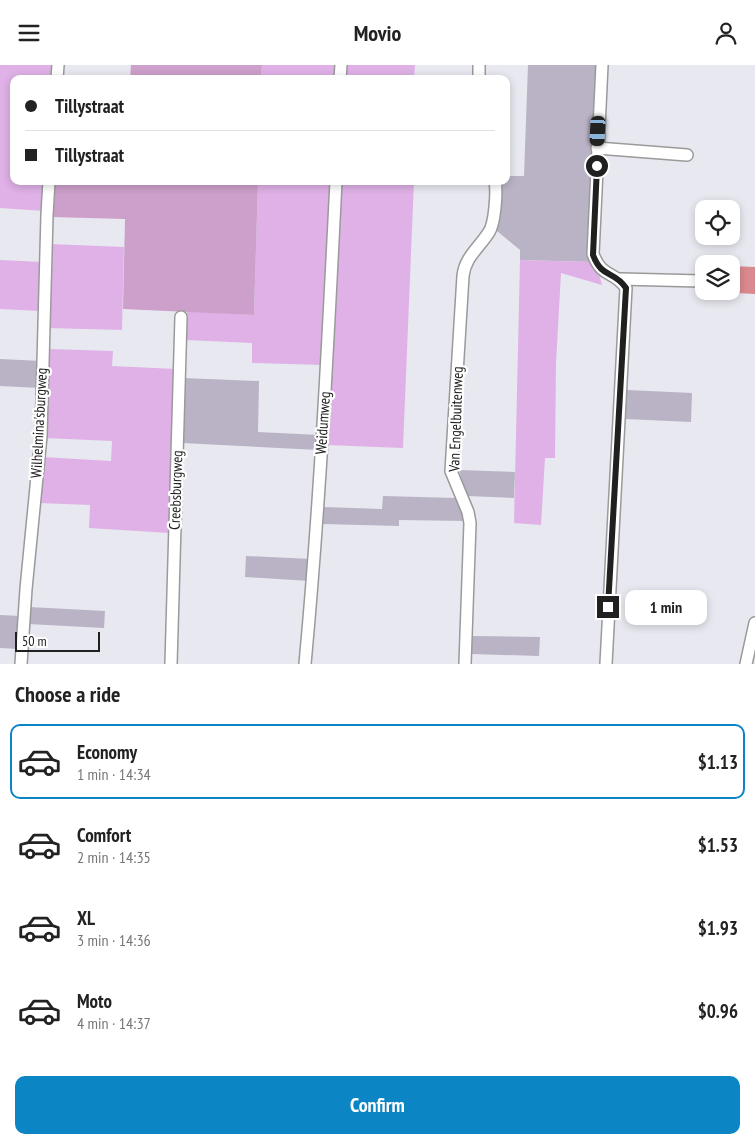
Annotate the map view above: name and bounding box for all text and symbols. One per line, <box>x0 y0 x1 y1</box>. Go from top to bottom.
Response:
icon: menu <box>15 19 43 47</box>
text: Movio <box>354 19 401 47</box>
icon: person <box>712 19 740 47</box>
text: Tillystraat <box>55 94 124 118</box>
car <box>589 116 606 146</box>
text: Tillystraat <box>55 143 124 167</box>
route start <box>586 155 608 177</box>
map controls <box>695 200 740 300</box>
button: locate <box>695 200 740 245</box>
button: layers <box>695 255 740 300</box>
street label: Van Engelbuitenweg <box>444 366 467 473</box>
street label: Wilhelmina'sburgweg <box>26 367 51 479</box>
street label: Weidumweg <box>311 391 334 455</box>
street label: Creebsburgweg <box>165 450 186 530</box>
callout: 1 min <box>626 589 708 625</box>
route end <box>597 596 619 618</box>
text: 1 min <box>650 597 682 617</box>
scale bar <box>15 629 100 652</box>
text: 50 m <box>22 632 47 650</box>
text: Choose a ride <box>15 680 120 708</box>
icon: car <box>17 739 62 784</box>
text: Economy <box>77 740 137 764</box>
text: $1.13 <box>698 750 738 774</box>
text: 1 min · 14:34 <box>77 764 151 784</box>
icon: car <box>17 822 62 867</box>
text: Comfort <box>77 823 131 847</box>
text: $1.53 <box>698 833 738 857</box>
text: 2 min · 14:35 <box>77 847 151 867</box>
icon: car <box>17 905 62 950</box>
text: XL <box>77 906 95 930</box>
text: $1.93 <box>698 916 738 940</box>
text: 3 min · 14:36 <box>77 930 151 950</box>
icon: car <box>17 988 62 1033</box>
text: Moto <box>77 989 112 1013</box>
text: $0.96 <box>698 999 738 1023</box>
text: 4 min · 14:37 <box>77 1013 151 1033</box>
button: Confirm <box>15 1076 740 1134</box>

